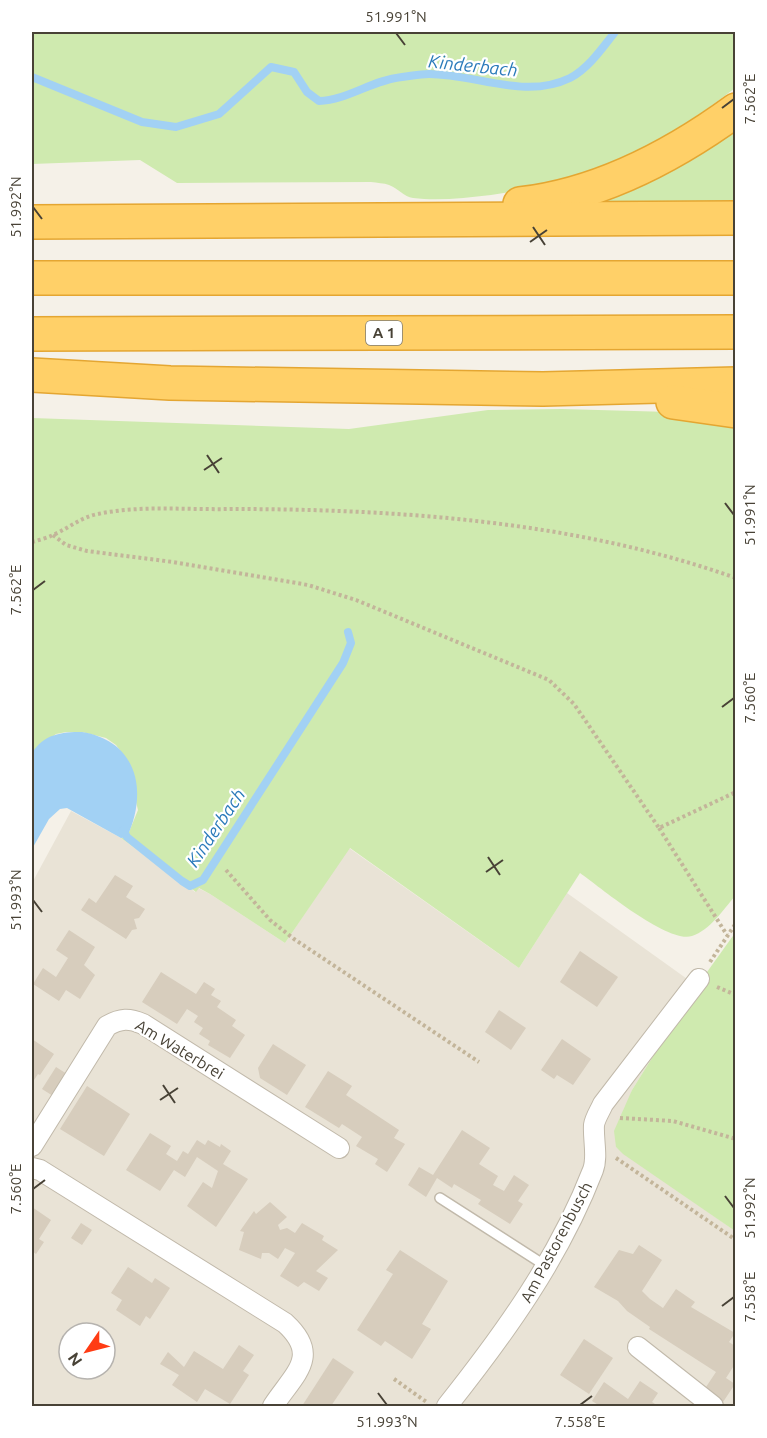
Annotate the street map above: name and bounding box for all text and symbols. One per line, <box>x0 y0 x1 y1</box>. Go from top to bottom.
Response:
text: 51.991°N <box>365 8 427 25</box>
water label: Kinderbach <box>428 50 519 80</box>
text: 7.562°E <box>741 74 758 124</box>
text: 51.992°N <box>7 176 24 238</box>
road number: A 1 <box>366 321 402 345</box>
text: 51.991°N <box>741 484 758 546</box>
text: 7.562°E <box>7 565 24 615</box>
text: 7.560°E <box>741 673 758 723</box>
water label: Kinderbach <box>182 785 248 870</box>
text: 51.993°N <box>7 869 24 931</box>
street label: Am Waterbrei <box>133 1016 227 1082</box>
text: 7.560°E <box>7 1164 24 1214</box>
text: 51.992°N <box>741 1177 758 1239</box>
street label: Am Pastorenbusch <box>517 1179 595 1305</box>
text: 7.558°E <box>741 1272 758 1322</box>
north arrow <box>57 1321 117 1381</box>
text: N <box>64 1350 86 1370</box>
text: 51.993°N <box>356 1413 418 1430</box>
text: 7.558°E <box>555 1413 605 1430</box>

